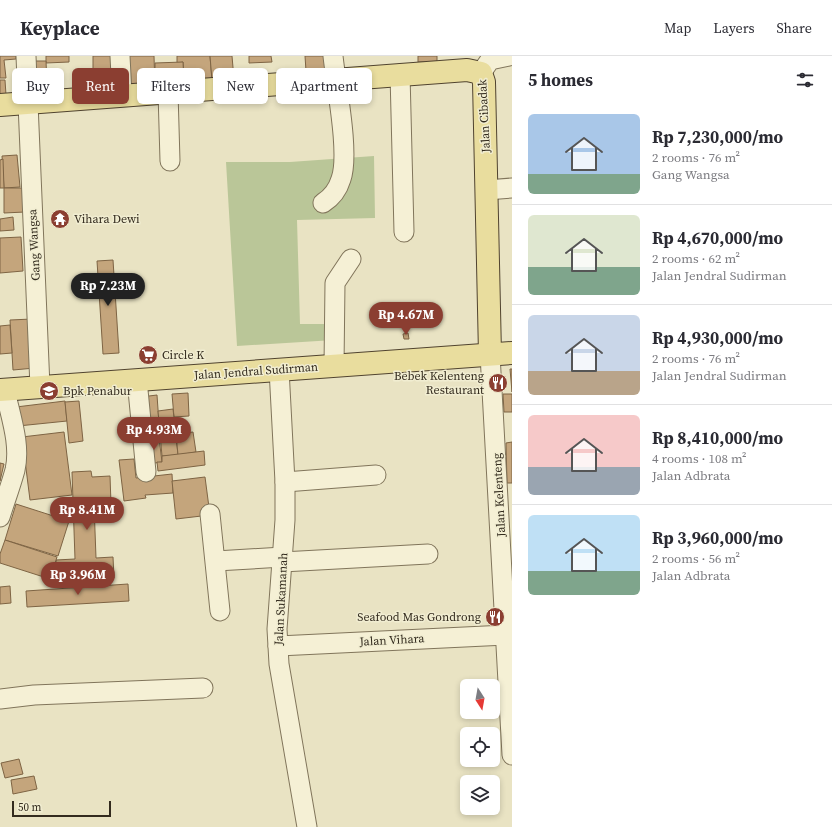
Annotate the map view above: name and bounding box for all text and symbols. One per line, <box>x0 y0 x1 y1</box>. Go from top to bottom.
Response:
text: Keyplace <box>20 15 100 41</box>
text: Map <box>664 18 691 38</box>
text: Layers <box>713 18 755 38</box>
text: Share <box>777 18 812 38</box>
chip: Buy <box>12 68 64 104</box>
chip: Rent <box>72 68 129 104</box>
chip: Filters <box>137 68 205 104</box>
chip: New <box>213 68 268 104</box>
chip: Apartment <box>276 68 372 104</box>
text: 5 homes <box>528 68 593 92</box>
icon: filters <box>794 69 816 91</box>
street label: Jalan Cibadak <box>474 79 494 154</box>
text: Rp 7,230,000/mo <box>652 125 783 149</box>
icon: home <box>560 130 608 178</box>
text: 2 rooms · 76 m² <box>652 149 740 166</box>
text: Gang Wangsa <box>652 166 730 183</box>
street label: Gang Wangsa <box>24 208 44 281</box>
temple icon: Vihara Dewi <box>49 208 71 230</box>
place label: Vihara Dewi <box>74 211 140 227</box>
text: Rp 4,670,000/mo <box>652 226 783 250</box>
icon: home <box>560 231 608 279</box>
text: 2 rooms · 62 m² <box>652 250 740 267</box>
text: Jalan Jendral Sudirman <box>652 267 787 284</box>
pin: Rp 7.23M <box>67 273 149 307</box>
text: Rp 7.23M <box>80 277 136 294</box>
pin: Rp 4.67M <box>365 302 447 336</box>
text: Rp 4.67M <box>378 306 434 323</box>
text: Rp 4,930,000/mo <box>652 326 783 350</box>
icon: home <box>560 331 608 379</box>
supermarket icon: Circle K <box>137 344 159 366</box>
place label: Circle K <box>162 347 204 363</box>
text: 2 rooms · 76 m² <box>652 350 740 367</box>
street label: Jalan Jendral Sudirman <box>192 359 319 383</box>
text: Jalan Jendral Sudirman <box>652 367 787 384</box>
place label: Bebek Kelenteng Restaurant <box>394 368 484 398</box>
restaurant icon: Bebek Kelenteng Restaurant <box>487 372 509 394</box>
school or university icon: Bpk Penabur <box>38 380 60 402</box>
place label: Bpk Penabur <box>63 383 132 399</box>
pin: Rp 4.93M <box>113 417 195 451</box>
text: Rp 4.93M <box>126 421 182 438</box>
text: Rp 8,410,000/mo <box>652 426 783 450</box>
icon: home <box>560 431 608 479</box>
text: 4 rooms · 108 m² <box>652 450 747 467</box>
street label: Jalan Kelenteng <box>489 453 509 538</box>
text: Jalan Adbrata <box>652 467 730 484</box>
pin: Rp 8.41M <box>46 497 128 531</box>
text: Rp 8.41M <box>59 501 115 518</box>
text: Rp 3,960,000/mo <box>652 526 783 550</box>
icon: home <box>560 531 608 579</box>
text: 2 rooms · 56 m² <box>652 550 740 567</box>
street label: Jalan Sukamanah <box>271 552 291 647</box>
pin: Rp 3.96M <box>37 562 119 596</box>
text: Rp 3.96M <box>50 566 106 583</box>
text: Jalan Adbrata <box>652 567 730 584</box>
restaurant icon: Seafood Mas Gondrong <box>484 606 506 628</box>
place label: Seafood Mas Gondrong <box>357 609 481 625</box>
street label: Jalan Vihara <box>358 630 426 650</box>
north arrow <box>460 679 500 719</box>
map controls <box>460 679 500 815</box>
button: locate <box>460 727 500 767</box>
button: layers <box>460 775 500 815</box>
scale bar <box>12 799 111 818</box>
text: 50 m <box>18 800 41 815</box>

